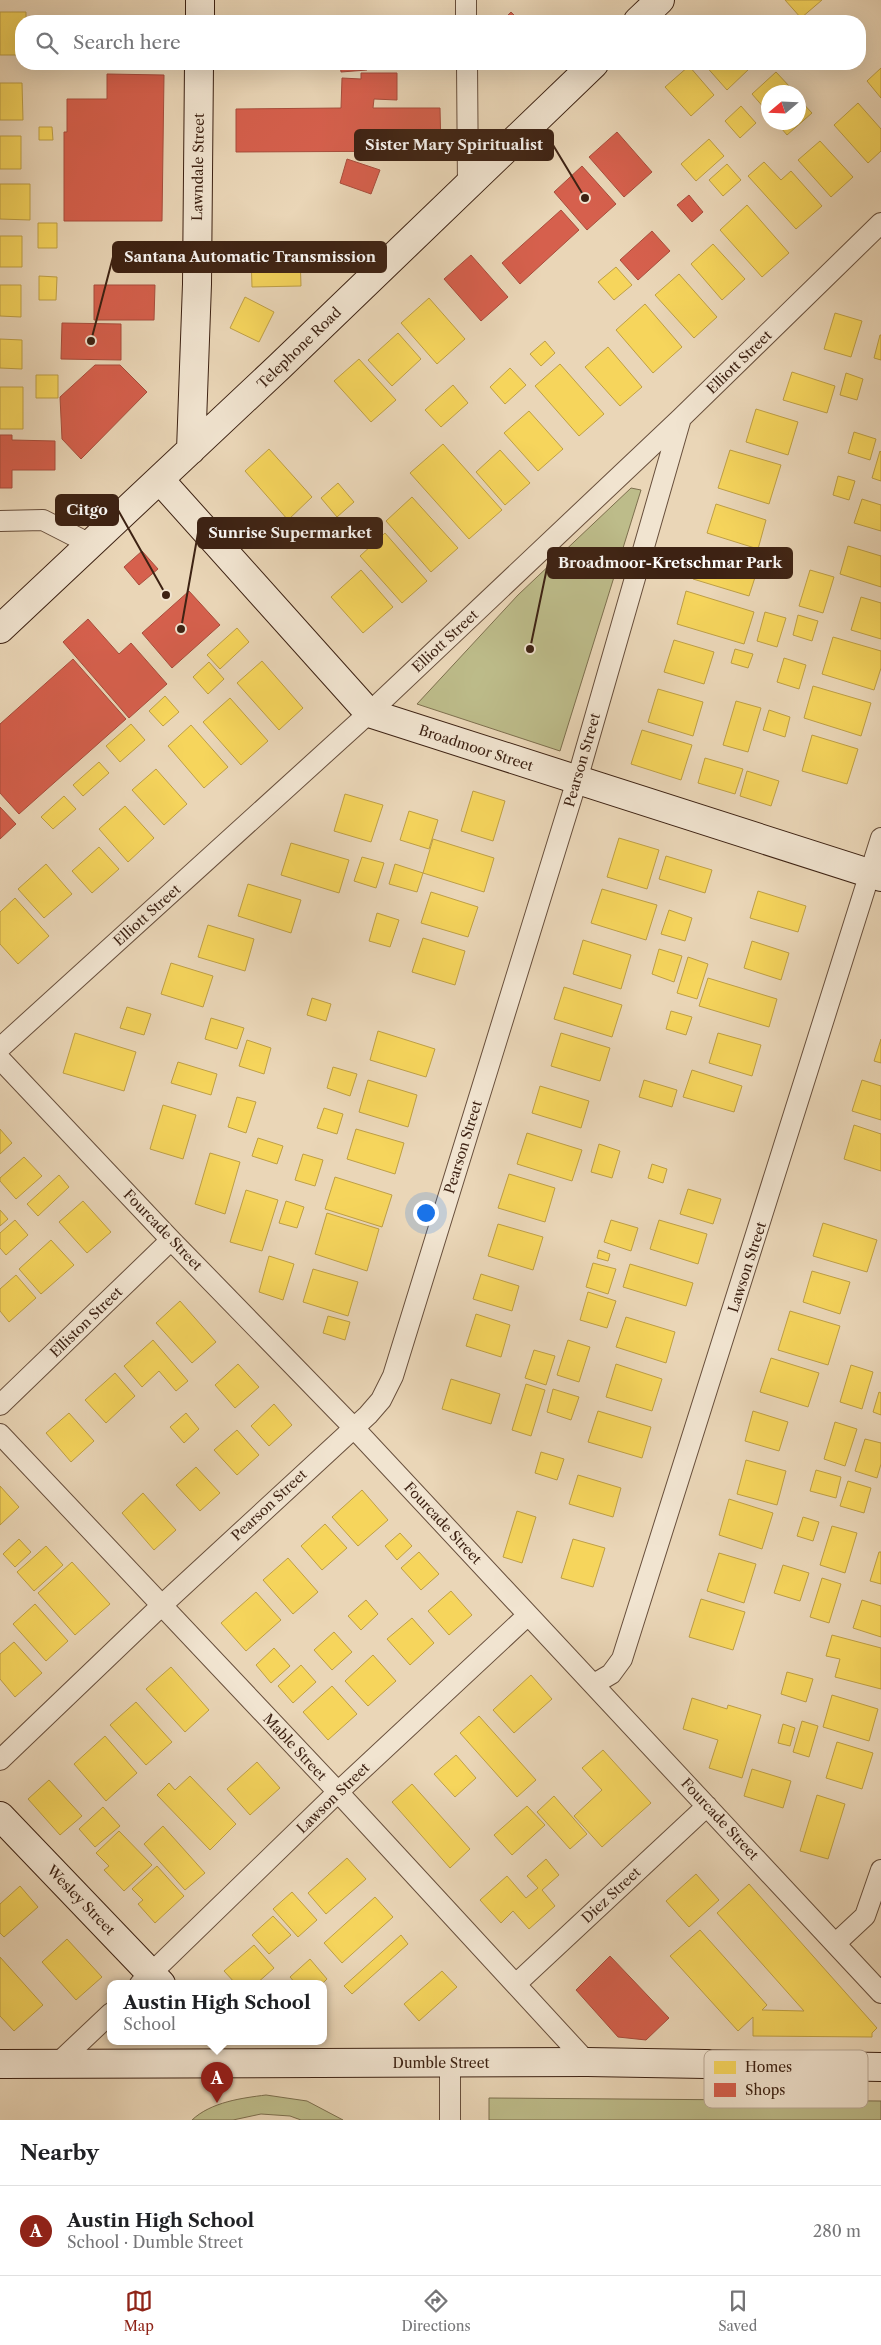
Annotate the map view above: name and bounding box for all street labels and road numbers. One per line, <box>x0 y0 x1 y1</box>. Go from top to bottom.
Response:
street label: Lawndale Street <box>188 113 208 221</box>
street label: Telephone Road <box>253 303 345 393</box>
street label: Elliott Street <box>702 326 776 398</box>
street label: Elliott Street <box>408 606 482 676</box>
street label: Pearson Street <box>560 711 604 809</box>
street label: Broadmoor Street <box>417 721 535 775</box>
street label: Elliott Street <box>110 880 184 950</box>
street label: Pearson Street <box>440 1098 486 1196</box>
street label: Fourcade Street <box>120 1186 206 1274</box>
street label: Lawson Street <box>724 1219 770 1315</box>
street label: Elliston Street <box>46 1283 126 1361</box>
street label: Pearson Street <box>227 1465 311 1545</box>
street label: Fourcade Street <box>400 1478 486 1568</box>
street label: Mable Street <box>259 1710 331 1784</box>
street label: Lawson Street <box>293 1759 373 1837</box>
street label: Fourcade Street <box>677 1774 763 1864</box>
street label: Wesley Street <box>42 1860 119 1939</box>
street label: Diez Street <box>578 1863 644 1927</box>
street label: Dumble Street <box>393 2054 489 2072</box>

